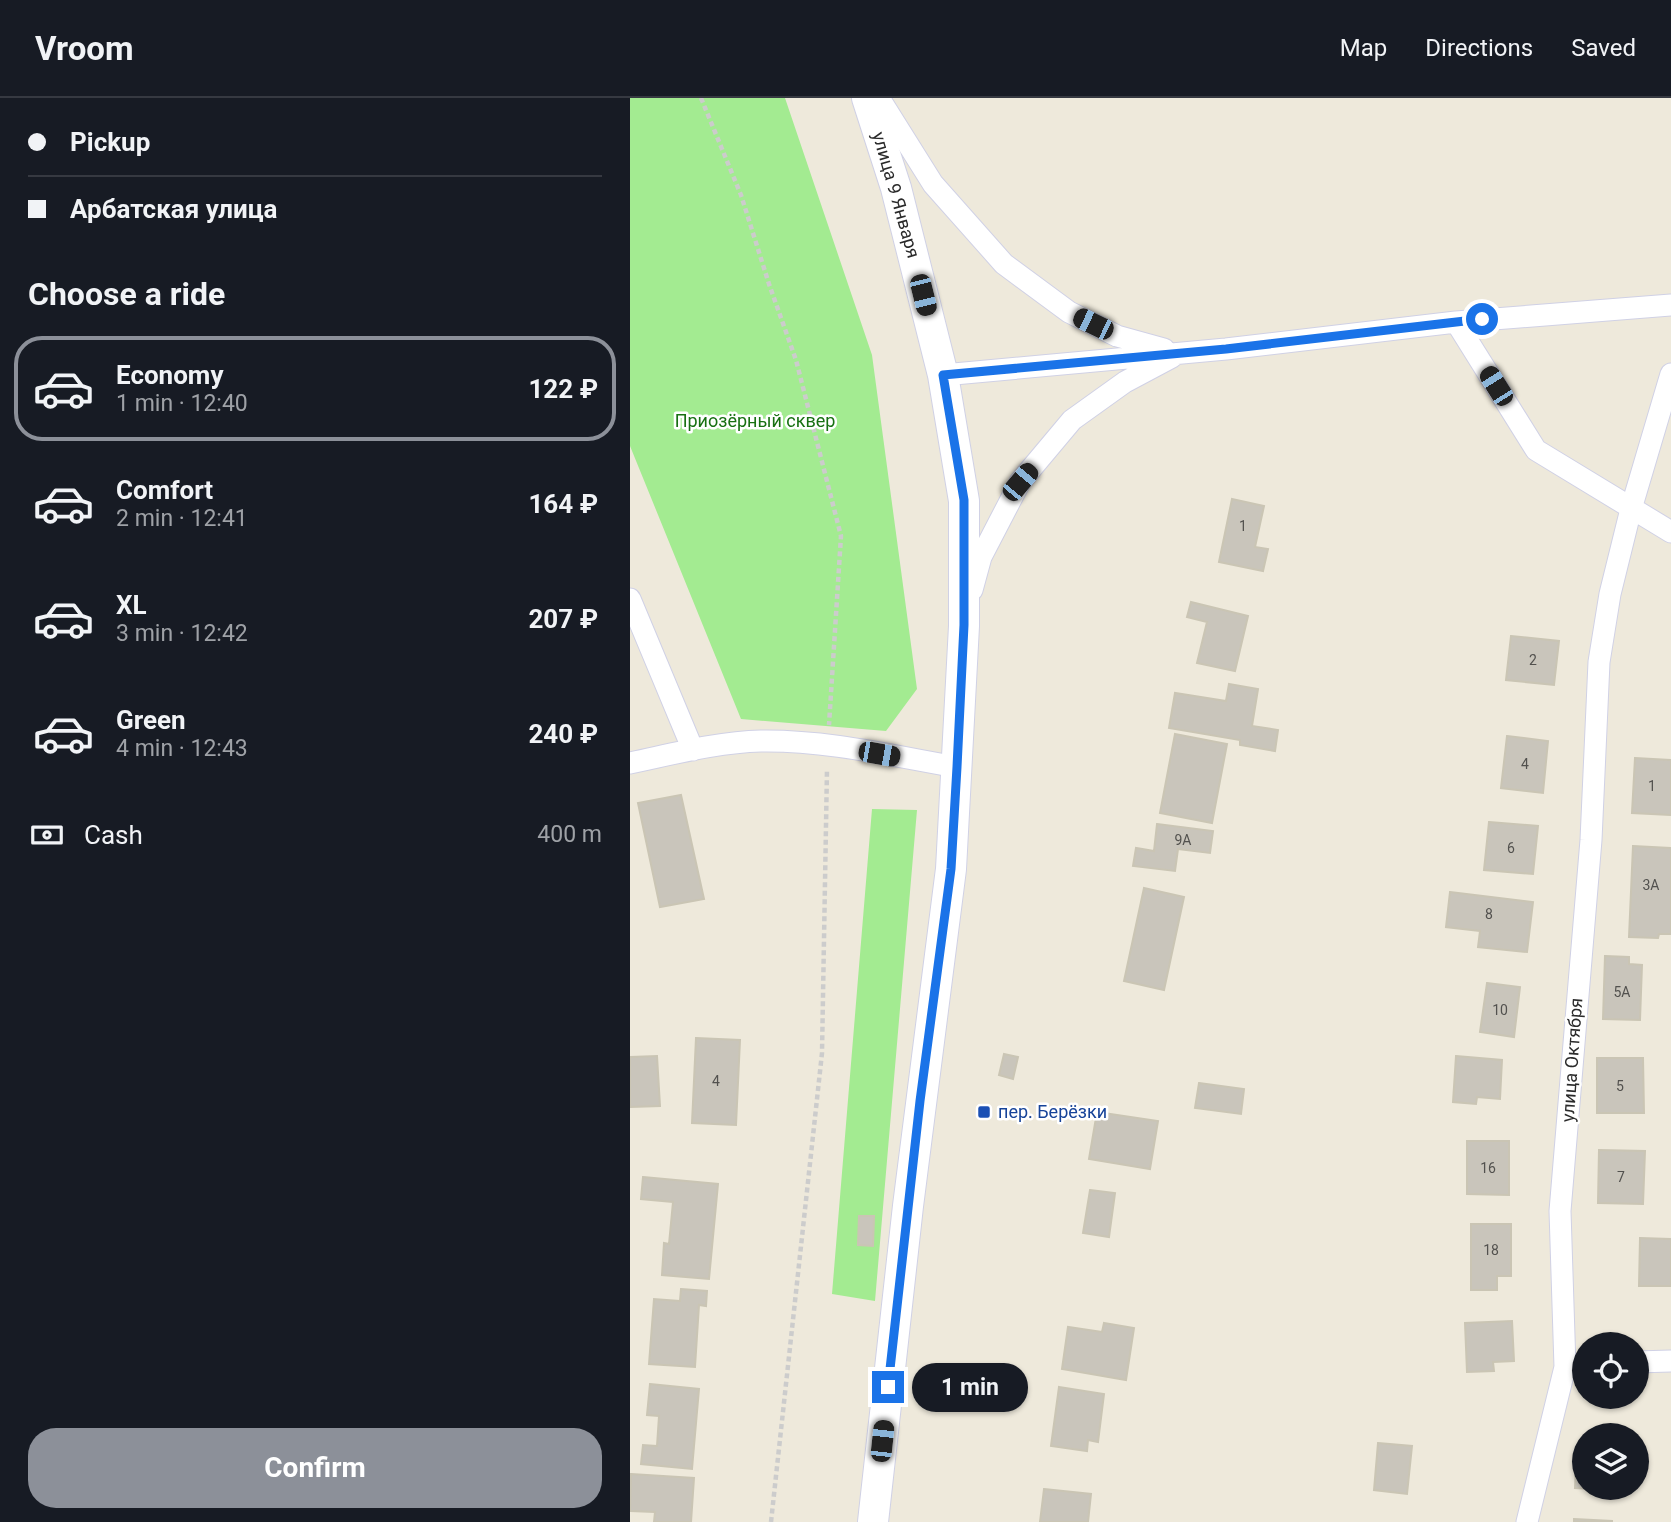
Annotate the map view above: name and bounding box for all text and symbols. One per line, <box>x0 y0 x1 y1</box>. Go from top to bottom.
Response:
text: Vroom <box>35 29 134 68</box>
text: Map <box>1340 34 1387 62</box>
text: Directions <box>1425 34 1533 62</box>
text: Saved <box>1571 34 1636 62</box>
text: Pickup <box>70 127 150 157</box>
street label: улица 9 Января <box>868 129 925 260</box>
text: Арбатская улица <box>70 194 277 224</box>
car <box>908 272 939 318</box>
text: Choose a ride <box>28 275 225 313</box>
route start <box>1466 303 1498 335</box>
car <box>1070 305 1117 343</box>
icon: car <box>32 357 95 420</box>
text: Economy <box>116 360 223 390</box>
car <box>1476 363 1517 409</box>
text: 122 ₽ <box>528 374 598 404</box>
text: 1 min · 12:40 <box>116 390 248 417</box>
park label: Приозёрный сквер <box>675 410 835 431</box>
car <box>999 459 1042 505</box>
icon: car <box>32 472 95 535</box>
text: Comfort <box>116 475 213 505</box>
text: 164 ₽ <box>528 489 598 519</box>
text: 2 min · 12:41 <box>116 505 248 532</box>
house number: 1 <box>1239 518 1247 534</box>
icon: car <box>32 587 95 650</box>
text: XL <box>116 590 147 620</box>
text: 207 ₽ <box>528 604 598 634</box>
text: 3 min · 12:42 <box>116 620 248 647</box>
house number: 2 <box>1529 652 1537 668</box>
icon: car <box>32 702 95 765</box>
text: Green <box>116 705 186 735</box>
text: 240 ₽ <box>528 719 598 749</box>
text: 4 min · 12:43 <box>116 735 248 762</box>
car <box>857 740 902 768</box>
house number: 4 <box>1521 756 1529 772</box>
house number: 1 <box>1648 778 1656 794</box>
icon: cash <box>28 816 66 854</box>
text: Cash <box>84 820 143 850</box>
text: 400 m <box>537 821 602 848</box>
house number: 9А <box>1174 832 1192 848</box>
house number: 6 <box>1507 840 1515 856</box>
house number: 3А <box>1642 877 1660 893</box>
house number: 8 <box>1485 906 1493 922</box>
house number: 5А <box>1613 984 1631 1000</box>
street label: улица Октября <box>1557 997 1586 1123</box>
house number: 10 <box>1492 1002 1508 1018</box>
house number: 4 <box>712 1073 720 1089</box>
house number: 5 <box>1616 1078 1624 1094</box>
place label: пер. Берёзки <box>998 1101 1107 1122</box>
marker: пер. Берёзки <box>976 1104 992 1120</box>
house number: 16 <box>1480 1160 1496 1176</box>
house number: 7 <box>1617 1169 1625 1185</box>
house number: 18 <box>1483 1242 1499 1258</box>
map controls <box>1572 1332 1649 1500</box>
button: locate <box>1572 1332 1649 1409</box>
callout: 1 min <box>912 1362 1028 1412</box>
route end <box>872 1371 904 1403</box>
text: 1 min <box>941 1374 999 1401</box>
car <box>870 1419 895 1463</box>
button: layers <box>1572 1423 1649 1500</box>
button: Confirm <box>28 1428 602 1508</box>

